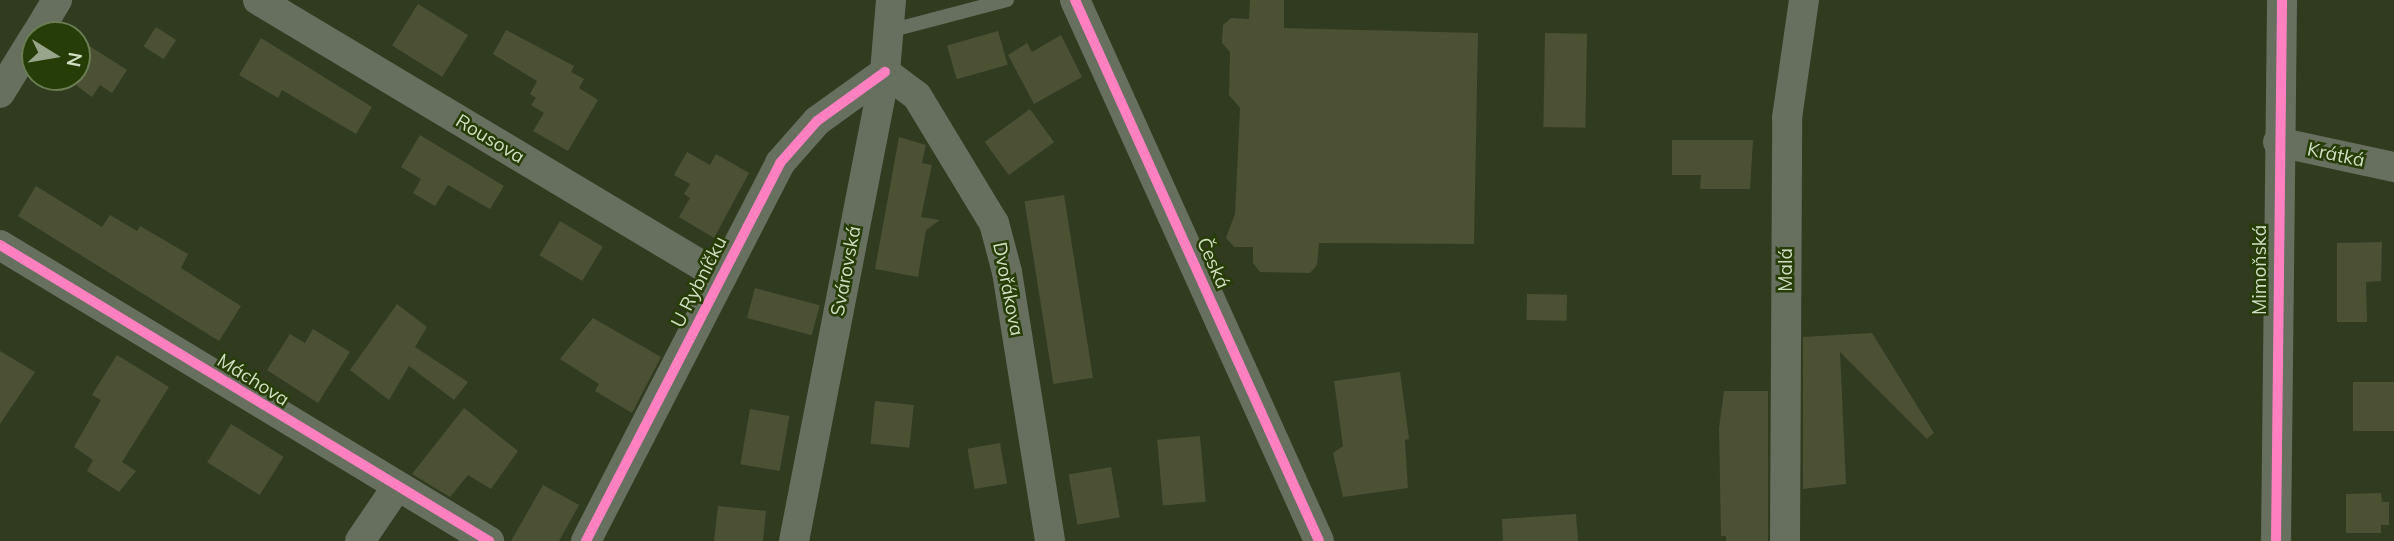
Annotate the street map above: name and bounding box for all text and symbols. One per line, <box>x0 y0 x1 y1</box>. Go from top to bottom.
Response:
north arrow <box>21 21 91 91</box>
text: N <box>62 50 88 69</box>
street label: Rousova <box>451 110 529 168</box>
street label: Krátká <box>2305 138 2367 172</box>
street label: Svárovská <box>826 224 866 318</box>
street label: Mimoňská <box>2249 225 2271 315</box>
street label: U Rybníčku <box>666 233 732 331</box>
street label: Česká <box>1192 234 1234 292</box>
street label: Dvořákova <box>988 240 1028 338</box>
street label: Malá <box>1775 248 1797 292</box>
street label: Máchova <box>213 349 293 411</box>

